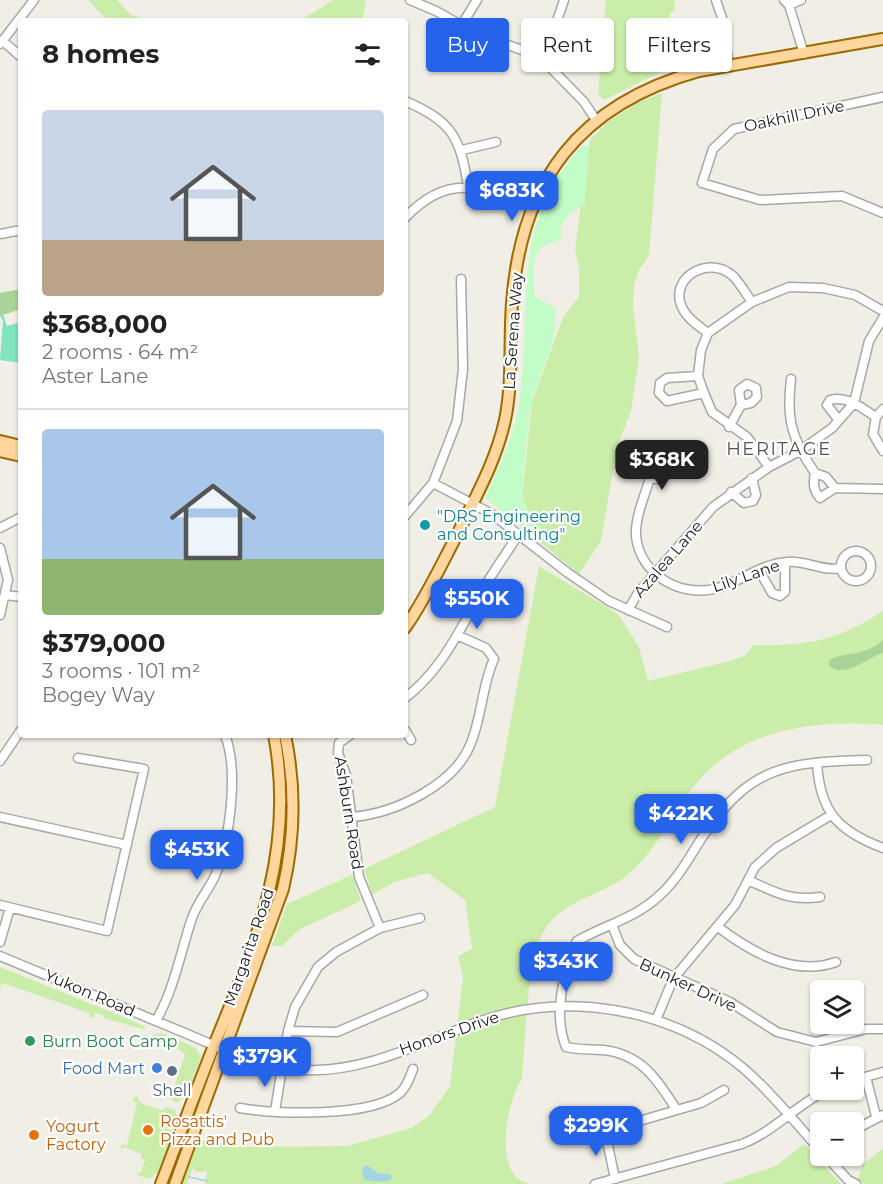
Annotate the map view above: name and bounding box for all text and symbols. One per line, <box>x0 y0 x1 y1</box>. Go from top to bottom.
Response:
chip: Buy <box>426 18 509 72</box>
chip: Rent <box>521 18 614 72</box>
chip: Filters <box>626 18 732 72</box>
text: 8 homes <box>42 38 159 70</box>
icon: filters <box>351 38 384 71</box>
street label: Oakhill Drive <box>742 96 846 136</box>
icon: home <box>159 149 267 257</box>
pin: $683K <box>470 171 554 222</box>
text: $683K <box>479 178 545 202</box>
street label: La Serena Way <box>499 271 527 390</box>
text: $368,000 <box>42 308 167 340</box>
text: 2 rooms · 64 m² <box>42 340 198 364</box>
text: Aster Lane <box>42 364 148 388</box>
district label: HERITAGE <box>726 438 832 460</box>
pin: $368K <box>620 440 704 491</box>
text: $368K <box>629 447 695 471</box>
icon: home <box>159 468 267 576</box>
place label: "DRS Engineering and Consulting" <box>437 507 581 544</box>
street label: Azalea Lane <box>629 517 707 601</box>
marker: "DRS Engineering and Consulting" <box>418 518 432 532</box>
street label: Lily Lane <box>710 556 782 596</box>
pin: $550K <box>435 579 519 630</box>
text: $550K <box>445 586 509 610</box>
text: $379,000 <box>42 627 165 659</box>
text: 3 rooms · 101 m² <box>42 659 201 683</box>
text: Bogey Way <box>42 683 155 707</box>
street label: Ashburn Road <box>331 755 367 871</box>
pin: $422K <box>639 794 723 845</box>
text: $422K <box>648 801 714 825</box>
pin: $453K <box>155 830 239 881</box>
text: $453K <box>164 837 230 861</box>
street label: Margarita Road <box>220 886 278 1008</box>
pin: $343K <box>524 942 608 993</box>
text: $343K <box>534 949 598 973</box>
street label: Bunker Drive <box>636 954 740 1016</box>
street label: Yukon Road <box>42 965 138 1021</box>
map controls <box>810 980 864 1166</box>
button: layers <box>810 980 864 1034</box>
street label: Honors Drive <box>397 1007 501 1059</box>
place label: Burn Boot Camp <box>42 1032 178 1051</box>
marker: Burn Boot Camp <box>23 1034 37 1048</box>
pin: $379K <box>223 1037 307 1088</box>
text: $379K <box>233 1044 297 1068</box>
button: + <box>810 1046 864 1100</box>
place label: Food Mart <box>62 1059 145 1078</box>
marker: Food Mart <box>150 1061 164 1075</box>
marker: Shell <box>165 1064 179 1078</box>
place label: Shell <box>153 1081 191 1100</box>
pin: $299K <box>554 1106 638 1157</box>
place label: Rosattis' Pizza and Pub <box>160 1112 274 1149</box>
button: − <box>810 1112 864 1166</box>
text: $299K <box>564 1113 628 1137</box>
place label: Yogurt Factory <box>46 1117 106 1154</box>
marker: Rosattis' Pizza and Pub <box>141 1123 155 1137</box>
marker: Yogurt Factory <box>27 1128 41 1142</box>

